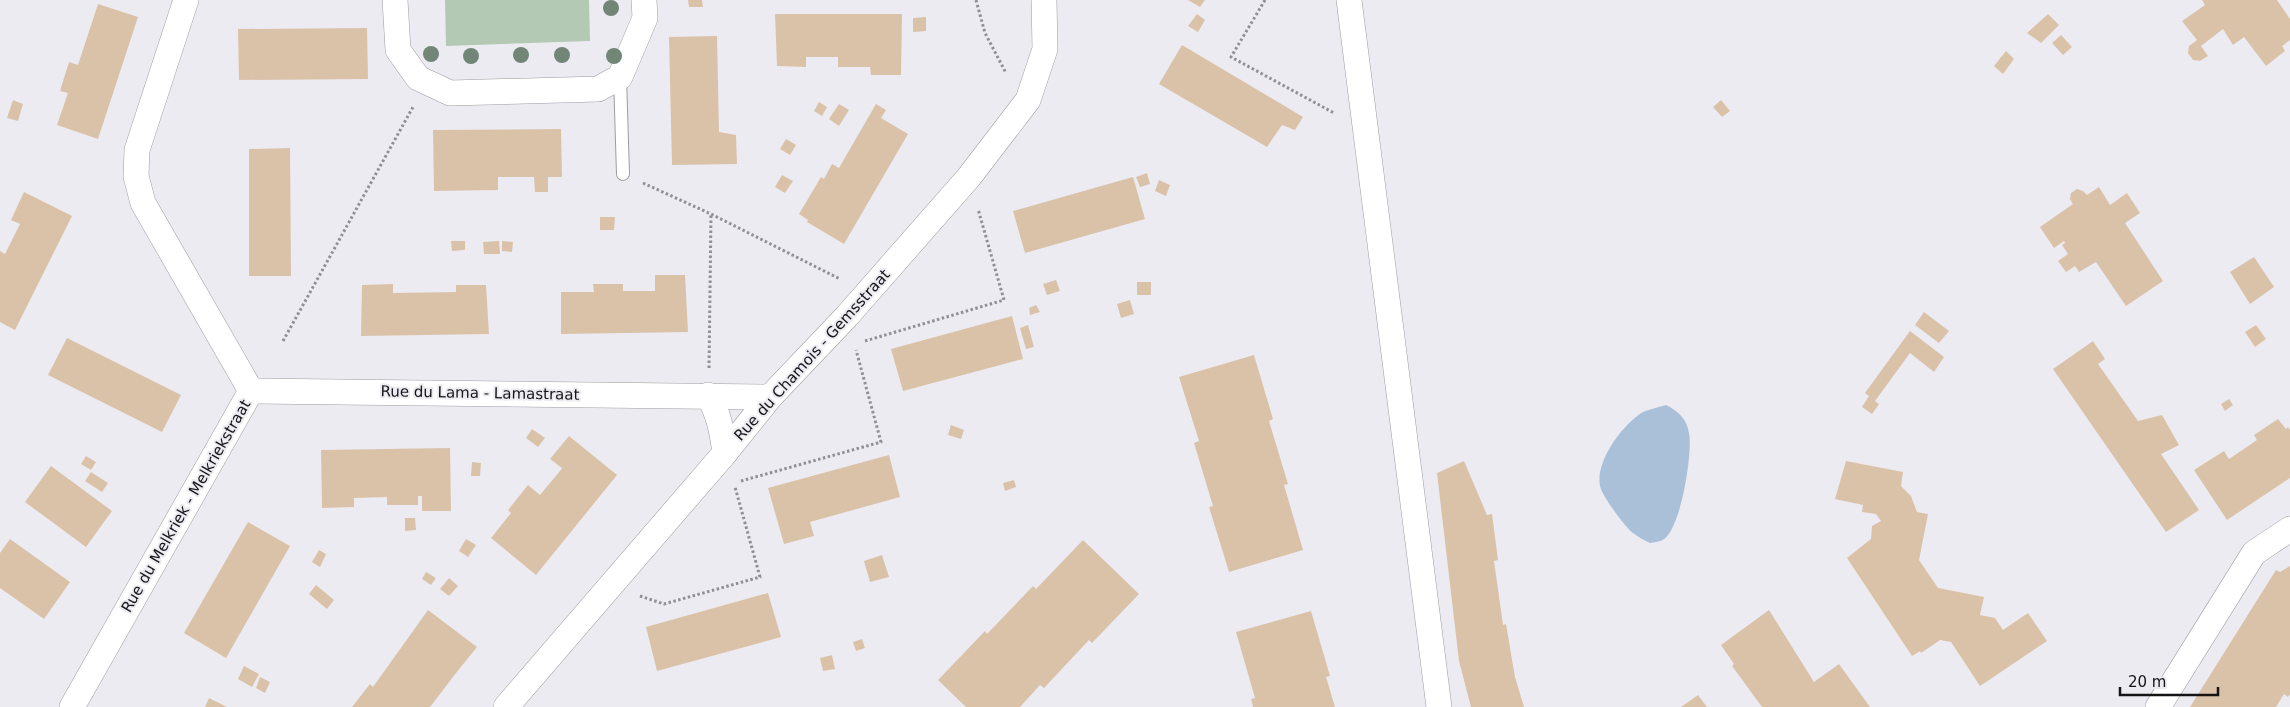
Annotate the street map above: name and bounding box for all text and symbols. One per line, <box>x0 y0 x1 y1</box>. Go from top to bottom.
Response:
street label: Rue du Chamois - Gemsstraat <box>730 266 894 444</box>
street label: Rue du Lama - Lamastraat <box>380 382 580 404</box>
street label: Rue du Melkriek - Melkriekstraat <box>118 396 255 616</box>
scale bar <box>2120 664 2218 696</box>
text: 20 m <box>2128 673 2166 691</box>

